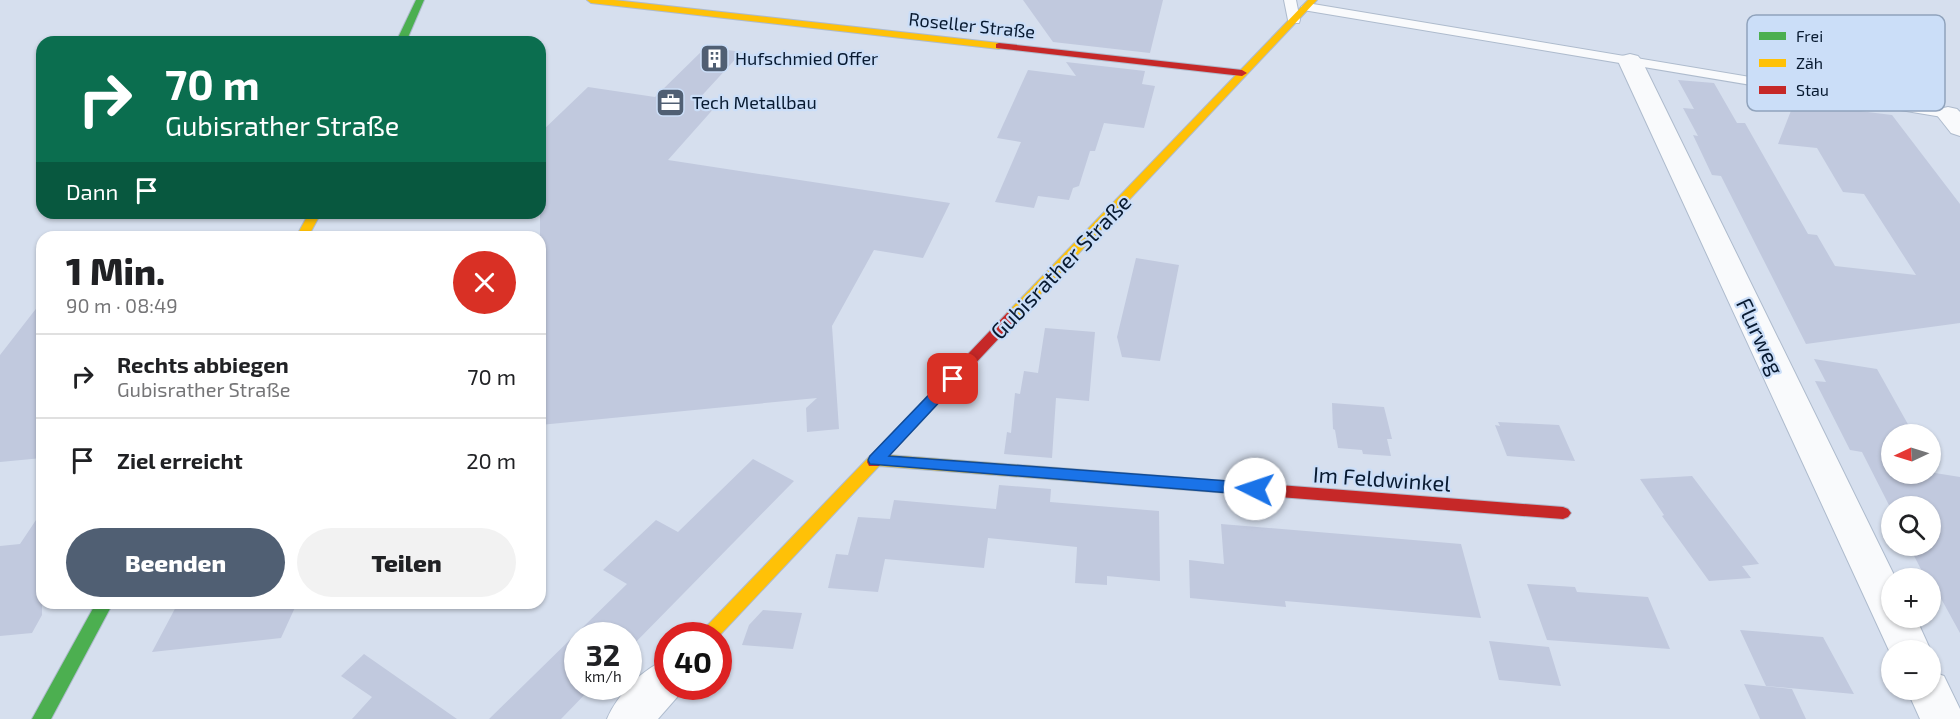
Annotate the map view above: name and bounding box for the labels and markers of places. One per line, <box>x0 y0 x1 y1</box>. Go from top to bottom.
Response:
building icon: Hufschmied Offer <box>698 42 730 74</box>
place label: Hufschmied Offer <box>735 47 878 69</box>
office icon: Tech Metallbau <box>655 86 687 118</box>
place label: Tech Metallbau <box>692 91 817 113</box>
pin <box>927 353 978 404</box>

